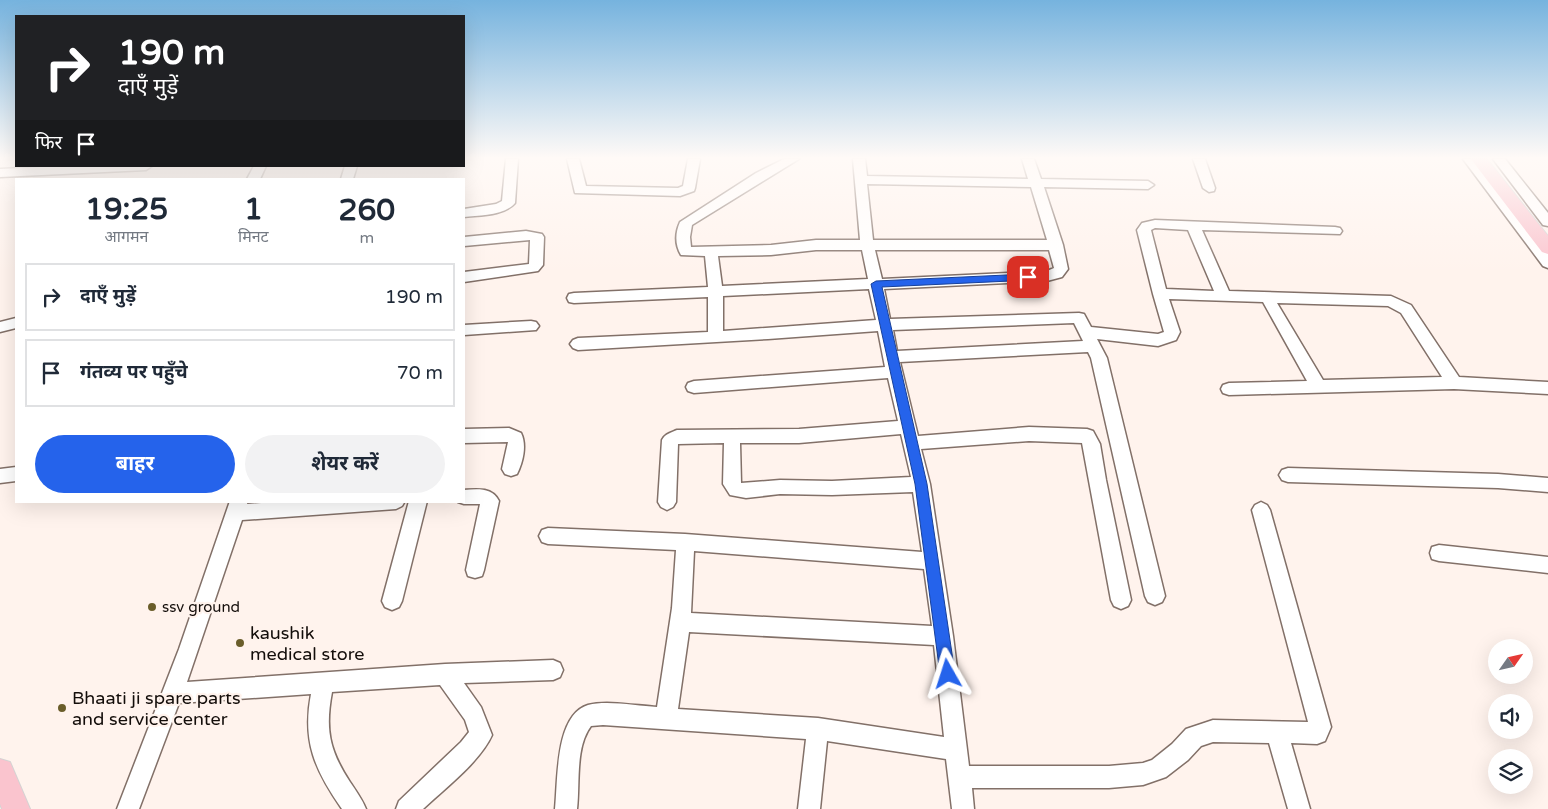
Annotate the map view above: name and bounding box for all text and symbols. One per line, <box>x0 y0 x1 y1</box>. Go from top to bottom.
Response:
text: 190 m <box>118 32 225 74</box>
icon: right <box>35 35 100 100</box>
text: दाएँ मुड़ें <box>118 74 178 100</box>
icon: arrive <box>72 130 100 158</box>
text: फिर <box>35 132 62 154</box>
text: 19:25 <box>85 191 168 228</box>
text: 1 <box>244 191 263 228</box>
text: 260 <box>339 192 395 229</box>
text: आगमन <box>105 227 148 247</box>
text: मिनट <box>238 227 269 247</box>
text: m <box>359 228 374 248</box>
pin <box>1007 256 1049 298</box>
icon: arrive <box>1014 263 1042 291</box>
icon: right <box>37 283 65 311</box>
text: दाएँ मुड़ें <box>80 285 136 307</box>
text: 190 m <box>385 286 443 308</box>
icon: arrive <box>37 359 65 387</box>
text: गंतव्य पर पहुँचे <box>80 361 188 383</box>
text: 70 m <box>397 362 443 384</box>
button: बाहर <box>35 435 235 493</box>
button: शेयर करें <box>245 435 445 493</box>
place label: ssv ground <box>162 598 240 616</box>
marker: ssv ground <box>146 601 158 613</box>
place label: kaushik medical store <box>250 622 365 665</box>
marker: kaushik medical store <box>234 637 246 649</box>
north arrow <box>1488 639 1532 684</box>
map controls <box>1488 639 1533 794</box>
position arrow <box>921 647 973 699</box>
place label: Bhaati ji spare parts and service center <box>72 687 241 730</box>
button: sound <box>1488 694 1533 739</box>
marker: Bhaati ji spare parts and service center <box>56 702 68 714</box>
button: layers <box>1488 749 1533 794</box>

